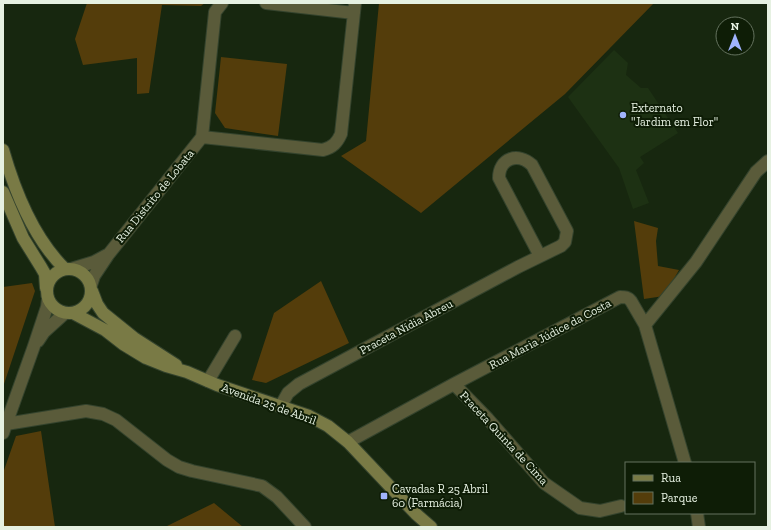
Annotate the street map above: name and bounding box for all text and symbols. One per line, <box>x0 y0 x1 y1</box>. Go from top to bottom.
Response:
north arrow <box>715 16 755 56</box>
text: N <box>731 20 740 33</box>
place label: Externato "Jardim em Flor" <box>631 101 718 129</box>
marker: Externato "Jardim em Flor" <box>618 110 628 120</box>
street label: Rua Distrito de Lobata <box>113 146 197 245</box>
street label: Praceta Nídia Abreu <box>357 296 455 358</box>
street label: Rua Maria Júdice da Costa <box>487 296 613 372</box>
street label: Avenida 25 de Abril <box>220 380 318 428</box>
street label: Praceta Quinta de Cima <box>457 388 551 488</box>
legend <box>625 462 755 514</box>
text: Rua <box>661 471 681 485</box>
place label: Cavadas R 25 Abril 60 (Farmácia) <box>392 482 488 510</box>
marker: Cavadas R 25 Abril 60 (Farmácia) <box>379 491 389 501</box>
text: Parque <box>661 491 698 505</box>

